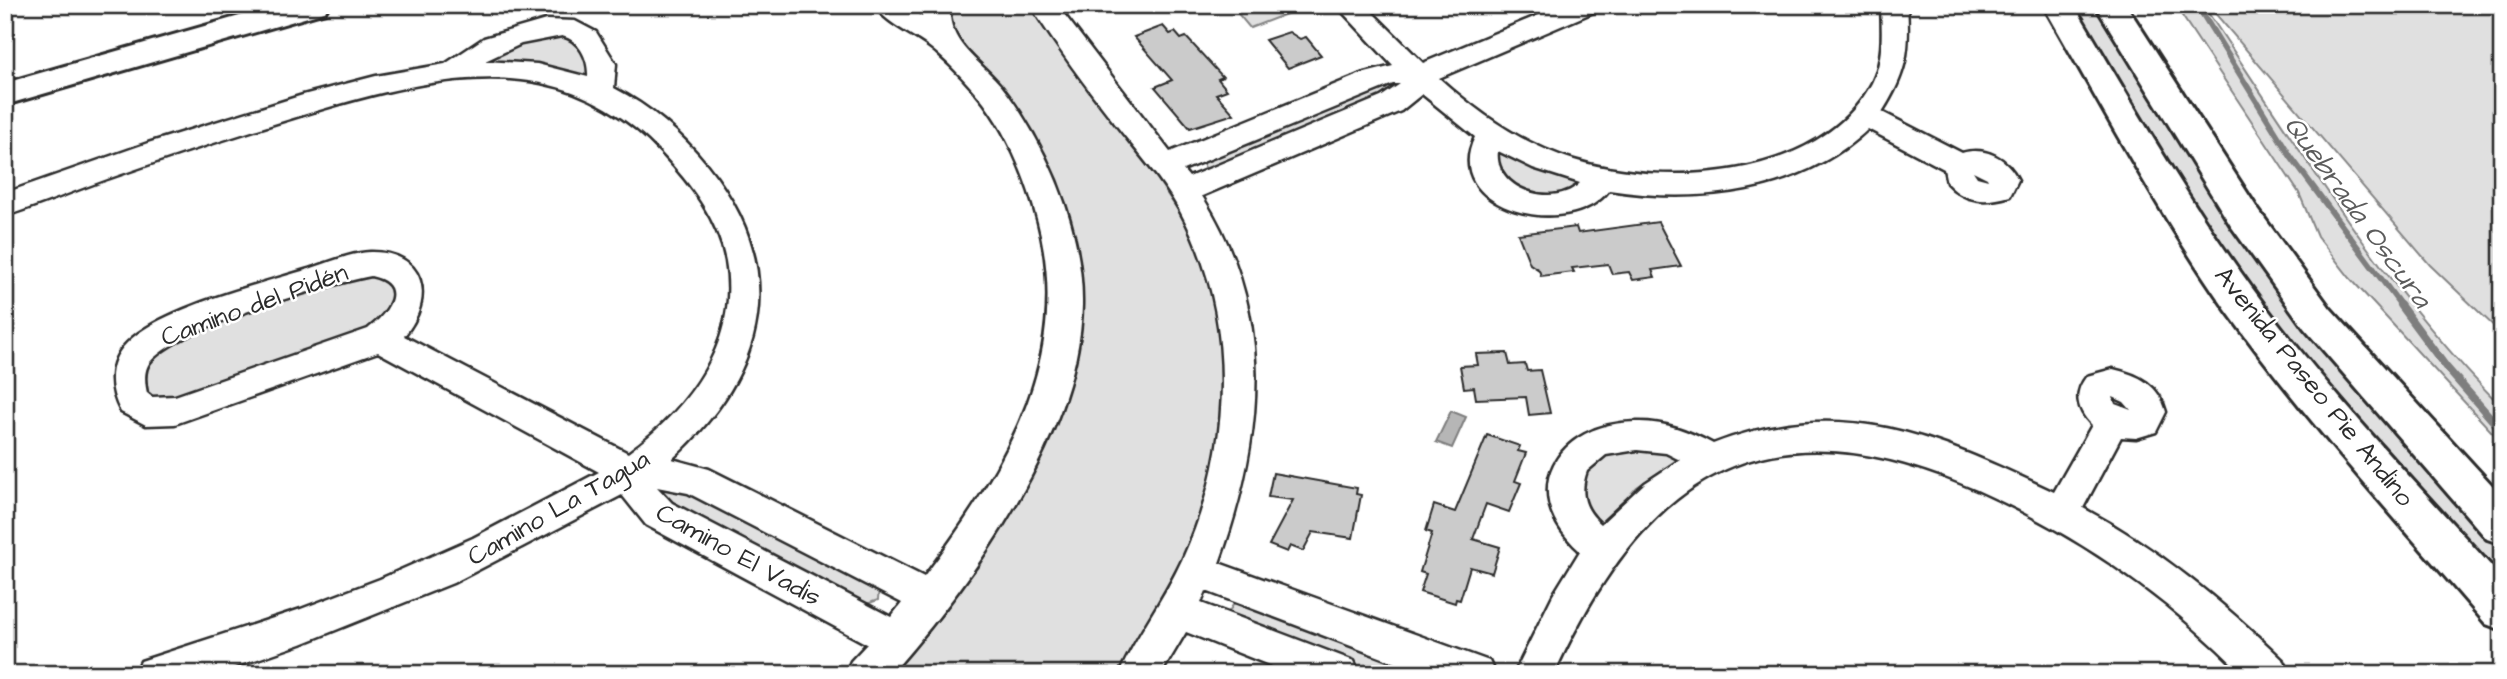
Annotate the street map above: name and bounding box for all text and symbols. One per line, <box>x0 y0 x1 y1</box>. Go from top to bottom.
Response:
water label: Quebrada Oscura <box>2275 108 2442 317</box>
street label: Camino del Pidén <box>156 254 353 355</box>
street label: Avenida Paseo Pie Andino <box>2206 259 2423 515</box>
street label: Camino La Tagua <box>461 441 657 576</box>
street label: Camino El Vadis <box>650 495 828 615</box>

